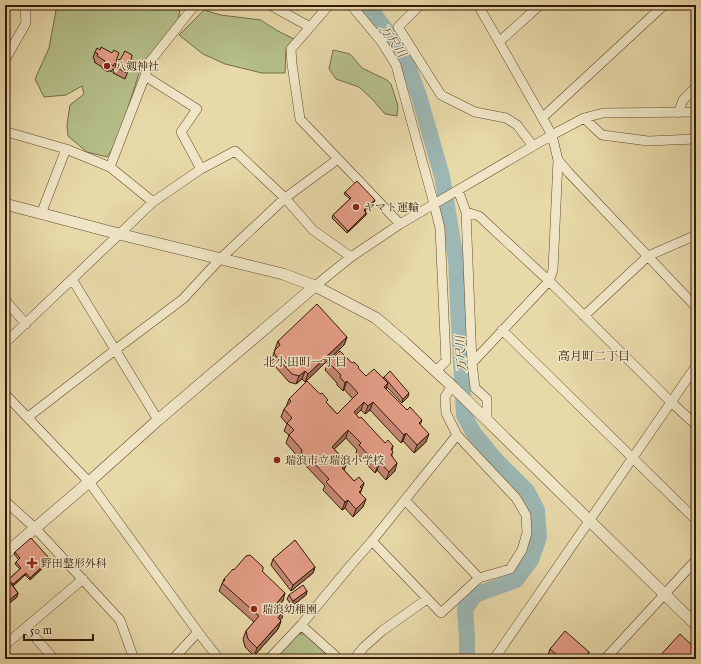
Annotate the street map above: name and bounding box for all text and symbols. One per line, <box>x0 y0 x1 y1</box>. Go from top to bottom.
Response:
water label: 万尺川 <box>376 22 410 62</box>
place label: 八剱神社 <box>115 60 159 74</box>
marker: 八剱神社 <box>102 61 112 71</box>
place label: ヤマト運輸 <box>364 201 419 215</box>
marker: ヤマト運輸 <box>351 202 361 212</box>
water label: 万尺川 <box>453 334 470 372</box>
district label: 高月町二丁目 <box>558 349 630 364</box>
district label: 北小田町一丁目 <box>263 355 347 370</box>
place label: 瑞浪市立瑞浪小学校 <box>285 454 384 468</box>
marker: 瑞浪市立瑞浪小学校 <box>272 455 282 465</box>
marker: 野田整形外科 <box>26 557 38 569</box>
place label: 野田整形外科 <box>41 557 107 571</box>
place label: 瑞浪幼稚園 <box>262 603 317 617</box>
marker: 瑞浪幼稚園 <box>249 604 259 614</box>
scale bar <box>24 616 93 642</box>
text: 50 m <box>30 623 52 638</box>

